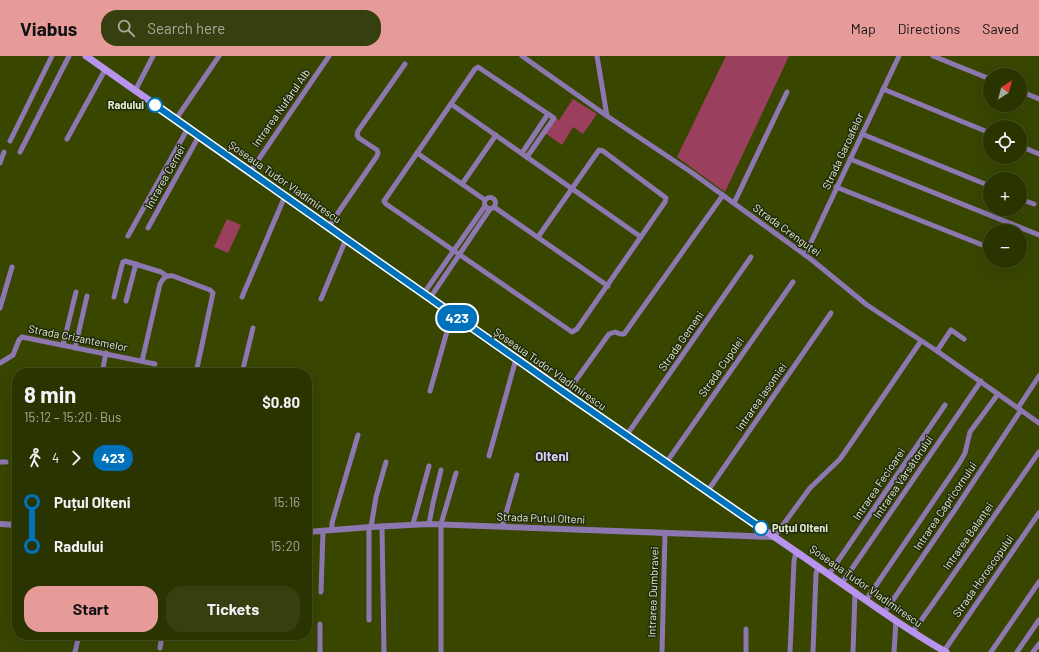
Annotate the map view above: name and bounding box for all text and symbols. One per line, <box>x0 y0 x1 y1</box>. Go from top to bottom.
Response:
search box <box>101 10 381 46</box>
text: Viabus <box>20 17 77 40</box>
icon: search <box>115 17 137 39</box>
text: Search here <box>147 19 225 37</box>
text: Map <box>851 20 876 37</box>
text: Directions <box>898 20 960 37</box>
text: Saved <box>982 20 1019 37</box>
street label: Intrarea Nufărul Alb <box>249 66 312 149</box>
north arrow <box>983 68 1027 112</box>
map controls <box>983 68 1027 268</box>
marker: Radului <box>147 97 163 113</box>
place label: Radului <box>108 98 144 111</box>
street label: Strada Garoafelor <box>819 110 866 191</box>
button: locate <box>983 120 1027 164</box>
street label: Șoseaua Tudor Vladimirescu <box>226 138 344 226</box>
street label: Intrarea Cernei <box>142 142 188 211</box>
button: + <box>983 172 1027 216</box>
street label: Strada Crenguței <box>751 201 824 259</box>
button: − <box>983 224 1027 268</box>
line badge: 423 <box>434 305 480 331</box>
street label: Strada Gemeni <box>655 308 706 373</box>
text: 423 <box>445 309 469 326</box>
street label: Strada Crizantemelor <box>27 322 129 354</box>
street label: Șoseaua Tudor Vladimirescu <box>491 325 609 413</box>
street label: Strada Cupolei <box>695 334 746 399</box>
street label: Intrarea Iasomiei <box>732 360 789 433</box>
text: 8 min <box>24 381 76 407</box>
text: $0.80 <box>262 393 300 411</box>
text: 15:12 – 15:20 · Bus <box>24 409 121 425</box>
street label: Intrarea Vărsătorului <box>870 433 935 521</box>
street label: Intrarea Fecioarei <box>850 445 908 522</box>
icon: walk <box>24 447 46 469</box>
icon: forward <box>65 447 87 469</box>
district label: Olteni <box>535 448 569 464</box>
text: 423 <box>101 449 125 466</box>
text: 4 <box>52 450 59 466</box>
street label: Intrarea Capricornului <box>910 459 979 552</box>
text: Puțul Olteni <box>54 493 130 511</box>
text: 15:16 <box>273 494 300 510</box>
street label: Intrarea Balanței <box>940 499 996 572</box>
street label: Strada Puțul Olteni <box>496 509 586 526</box>
marker: Puțul Olteni <box>753 520 769 536</box>
place label: Puțul Olteni <box>772 521 828 534</box>
street label: Strada Horoscopului <box>949 532 1016 619</box>
text: Radului <box>54 537 103 555</box>
text: 15:20 <box>270 538 300 554</box>
street label: Șoseaua Tudor Vladimirescu <box>807 542 925 630</box>
street label: Intrarea Dumbravei <box>644 546 661 638</box>
button: Start <box>24 586 158 632</box>
button: Tickets <box>166 586 300 632</box>

